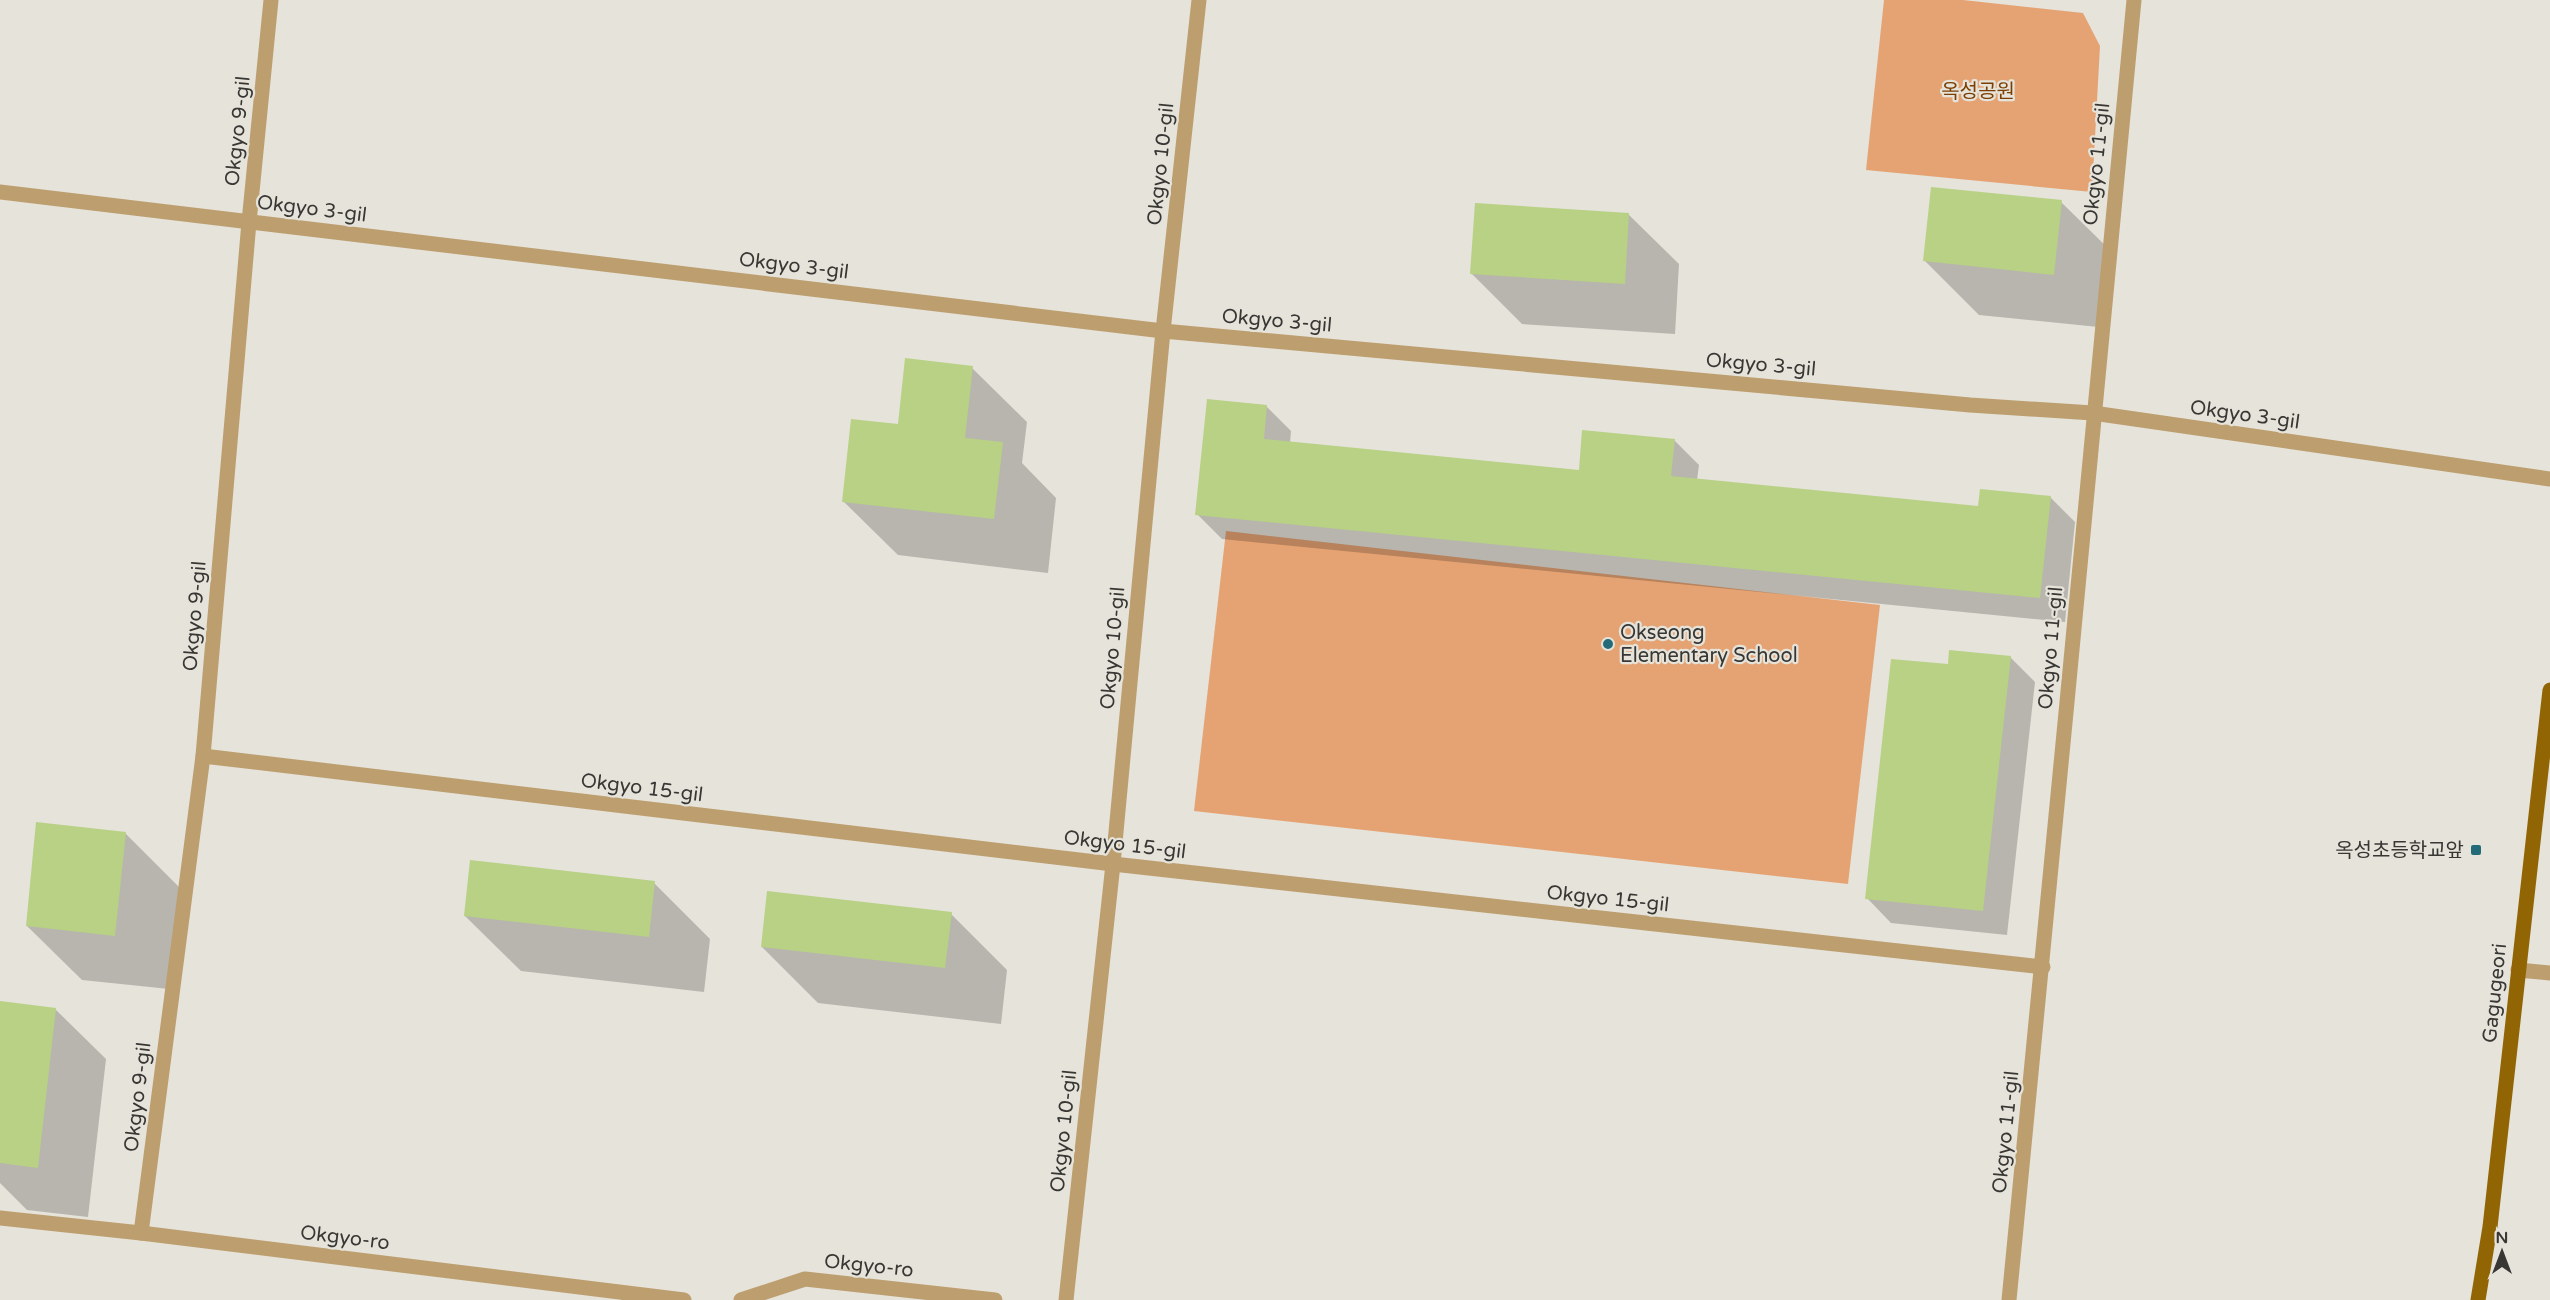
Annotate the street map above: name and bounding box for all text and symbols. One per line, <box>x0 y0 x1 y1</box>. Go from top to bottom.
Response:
street label: Okgyo 9-gil <box>220 75 256 187</box>
park label: 옥성공원 <box>1941 80 2015 104</box>
street label: Okgyo 10-gil <box>1143 102 1179 227</box>
street label: Okgyo 11-gil <box>2079 102 2115 227</box>
street label: Okgyo 3-gil <box>255 190 368 228</box>
street label: Okgyo 3-gil <box>737 247 850 285</box>
street label: Okgyo 3-gil <box>1221 304 1333 338</box>
street label: Okgyo 3-gil <box>1705 348 1817 382</box>
street label: Okgyo 3-gil <box>2188 395 2301 435</box>
street label: Okgyo 9-gil <box>178 560 212 672</box>
street label: Okgyo 10-gil <box>1096 586 1130 711</box>
street label: Okgyo 11-gil <box>2034 586 2068 711</box>
place label: Okseong Elementary School <box>1620 621 1798 668</box>
marker: Okseong Elementary School <box>1601 637 1615 651</box>
street label: Okgyo 15-gil <box>579 769 704 807</box>
street label: Okgyo 15-gil <box>1062 826 1187 864</box>
place label: 옥성초등학교앞 <box>2335 839 2464 863</box>
marker: 옥성초등학교앞 <box>2469 843 2483 857</box>
street label: Okgyo 15-gil <box>1545 881 1670 917</box>
street label: Gagugeori <box>2478 942 2512 1044</box>
street label: Okgyo 9-gil <box>119 1041 157 1154</box>
street label: Okgyo 10-gil <box>1046 1069 1082 1194</box>
street label: Okgyo 11-gil <box>1988 1070 2024 1195</box>
street label: Okgyo-ro <box>299 1221 391 1255</box>
north arrow <box>2472 1222 2532 1282</box>
text: N <box>2496 1228 2508 1248</box>
street label: Okgyo-ro <box>823 1249 915 1283</box>

